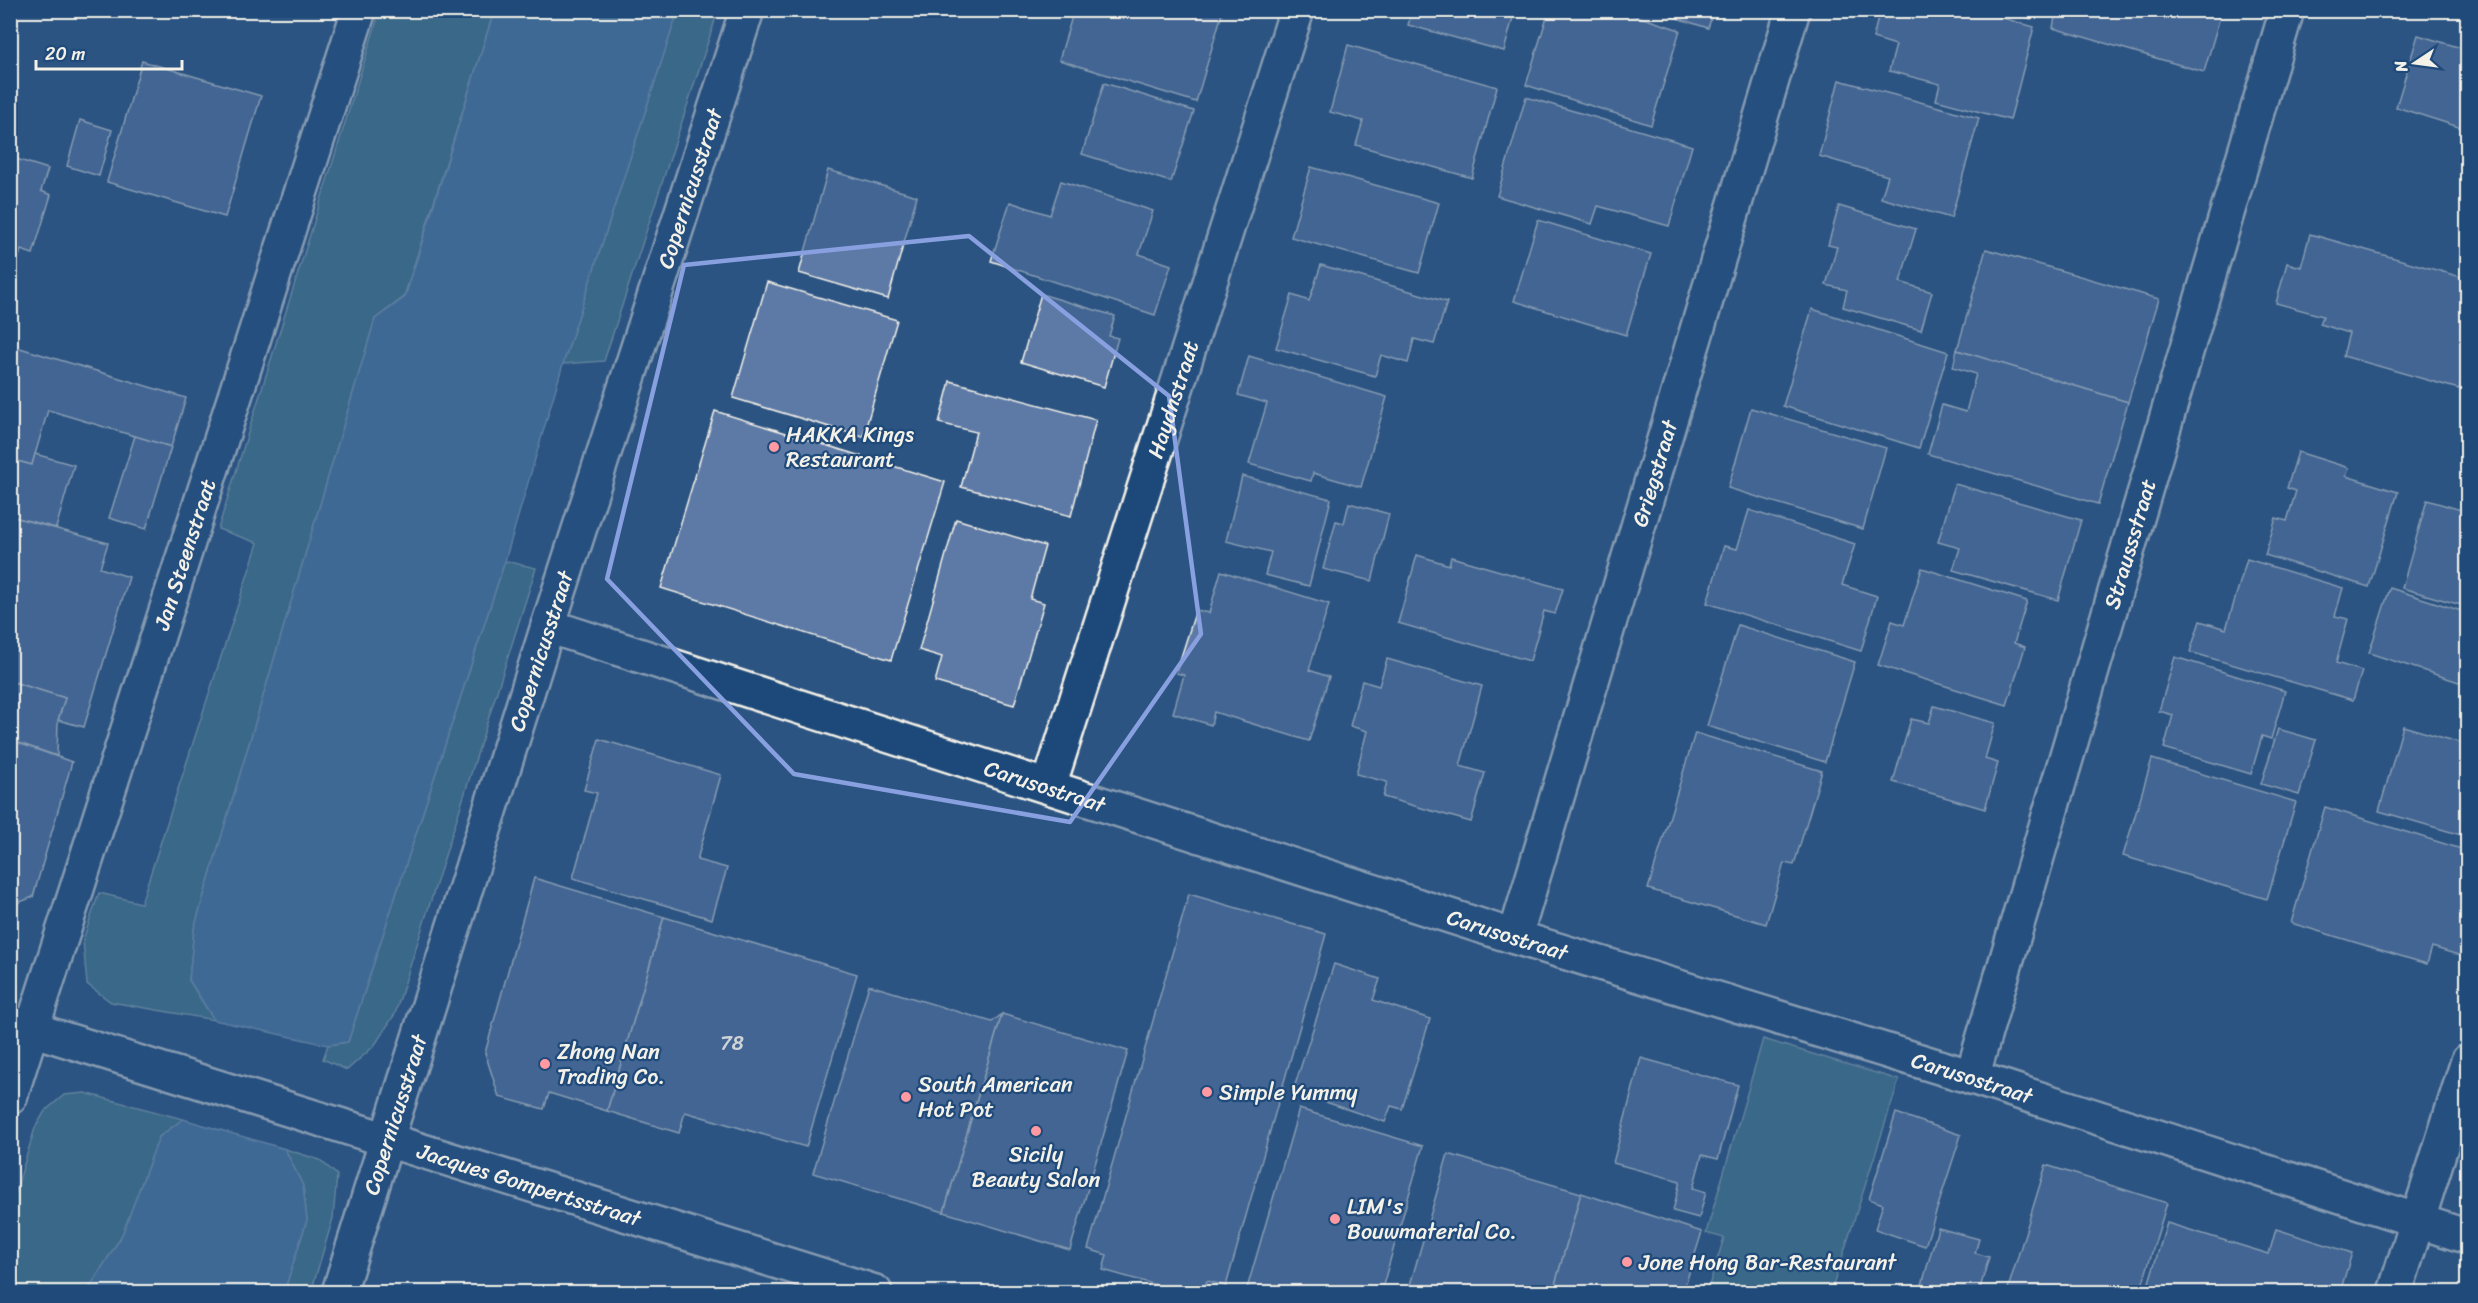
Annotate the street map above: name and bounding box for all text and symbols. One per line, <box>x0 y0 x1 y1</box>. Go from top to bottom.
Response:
scale bar <box>36 33 182 71</box>
north arrow <box>2385 33 2445 93</box>
text: 20 m <box>45 38 85 70</box>
text: N <box>2385 57 2416 76</box>
street label: Copernicusstraat <box>645 102 734 274</box>
street label: Haydnstraat <box>1135 335 1210 463</box>
street label: Griegstraat <box>1620 414 1689 532</box>
place label: HAKKA Kings Restaurant <box>786 415 914 479</box>
marker: HAKKA Kings Restaurant <box>767 440 781 454</box>
street label: Jan Steenstraat <box>141 473 227 636</box>
street label: Straussstraat <box>2092 474 2167 614</box>
street label: Copernicusstraat <box>497 564 584 736</box>
street label: Carusostraat <box>979 748 1112 824</box>
street label: Carusostraat <box>1442 897 1574 972</box>
house number: 78 <box>720 1026 744 1061</box>
street label: Copernicusstraat <box>351 1028 439 1200</box>
place label: Zhong Nan Trading Co. <box>557 1032 665 1096</box>
street label: Carusostraat <box>1907 1040 2039 1115</box>
marker: Zhong Nan Trading Co. <box>538 1057 552 1071</box>
place label: South American Hot Pot <box>918 1065 1073 1129</box>
place label: Simple Yummy <box>1219 1073 1358 1112</box>
marker: Simple Yummy <box>1200 1085 1214 1099</box>
marker: South American Hot Pot <box>899 1090 913 1104</box>
marker: Sicily Beauty Salon <box>1029 1124 1043 1138</box>
street label: Jacques Gompertsstraat <box>412 1131 647 1238</box>
place label: Sicily Beauty Salon <box>972 1135 1101 1199</box>
place label: LIM's Bouwmaterial Co. <box>1347 1187 1517 1251</box>
marker: LIM's Bouwmaterial Co. <box>1328 1212 1342 1226</box>
place label: Jone Hong Bar-Restaurant <box>1638 1243 1897 1282</box>
marker: Jone Hong Bar-Restaurant <box>1620 1255 1634 1269</box>

